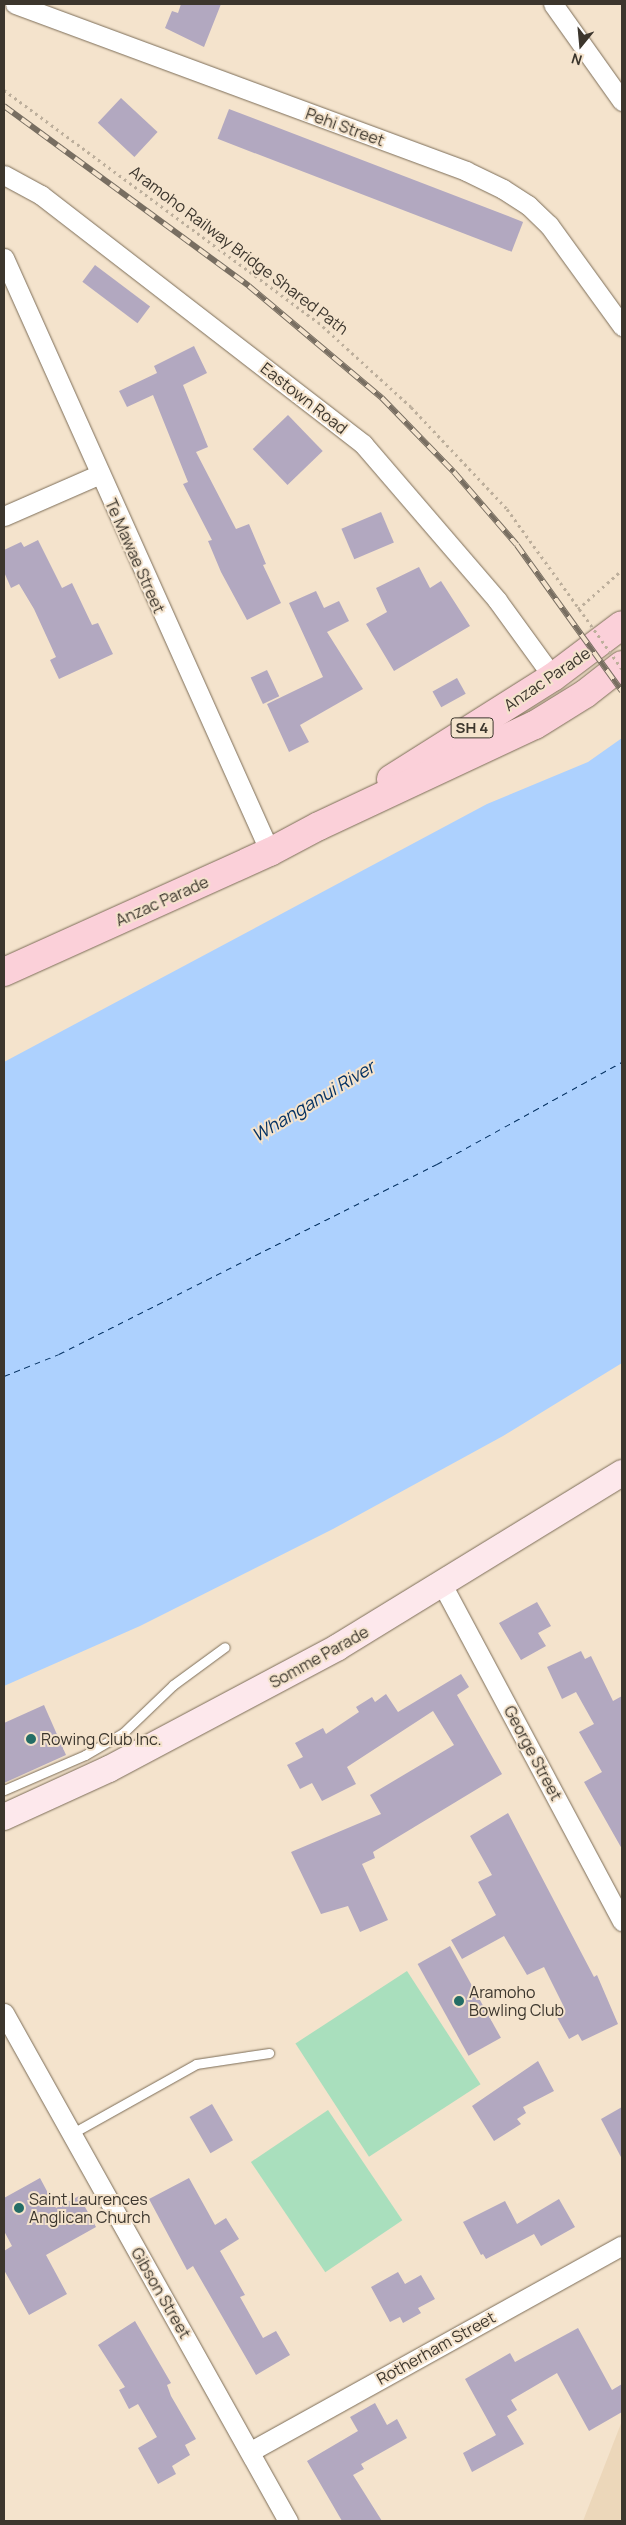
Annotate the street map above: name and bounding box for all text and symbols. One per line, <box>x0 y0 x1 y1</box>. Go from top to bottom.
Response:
north arrow <box>556 20 606 70</box>
text: N <box>569 49 584 70</box>
street label: Pehi Street <box>303 104 387 150</box>
street label: Aramoho Railway Bridge Shared Path <box>126 161 352 339</box>
street label: Eastown Road <box>257 358 351 438</box>
street label: Te Mawae Street <box>101 496 169 616</box>
street label: Anzac Parade <box>500 643 594 715</box>
road number: SH 4 <box>450 716 494 740</box>
street label: Anzac Parade <box>112 872 212 930</box>
water label: Whanganui River <box>248 1056 378 1146</box>
street label: Somme Parade <box>266 1622 372 1692</box>
street label: George Street <box>500 1702 566 1804</box>
place label: Rowing Club Inc. <box>41 1729 162 1749</box>
marker: Rowing Club Inc. <box>25 1733 37 1745</box>
place label: Aramoho Bowling Club <box>469 1982 564 2020</box>
marker: Aramoho Bowling Club <box>453 1995 465 2007</box>
place label: Saint Laurences Anglican Church <box>29 2189 150 2227</box>
marker: Saint Laurences Anglican Church <box>13 2202 25 2214</box>
street label: Gibson Street <box>127 2244 195 2342</box>
street label: Rotherham Street <box>373 2307 499 2389</box>

